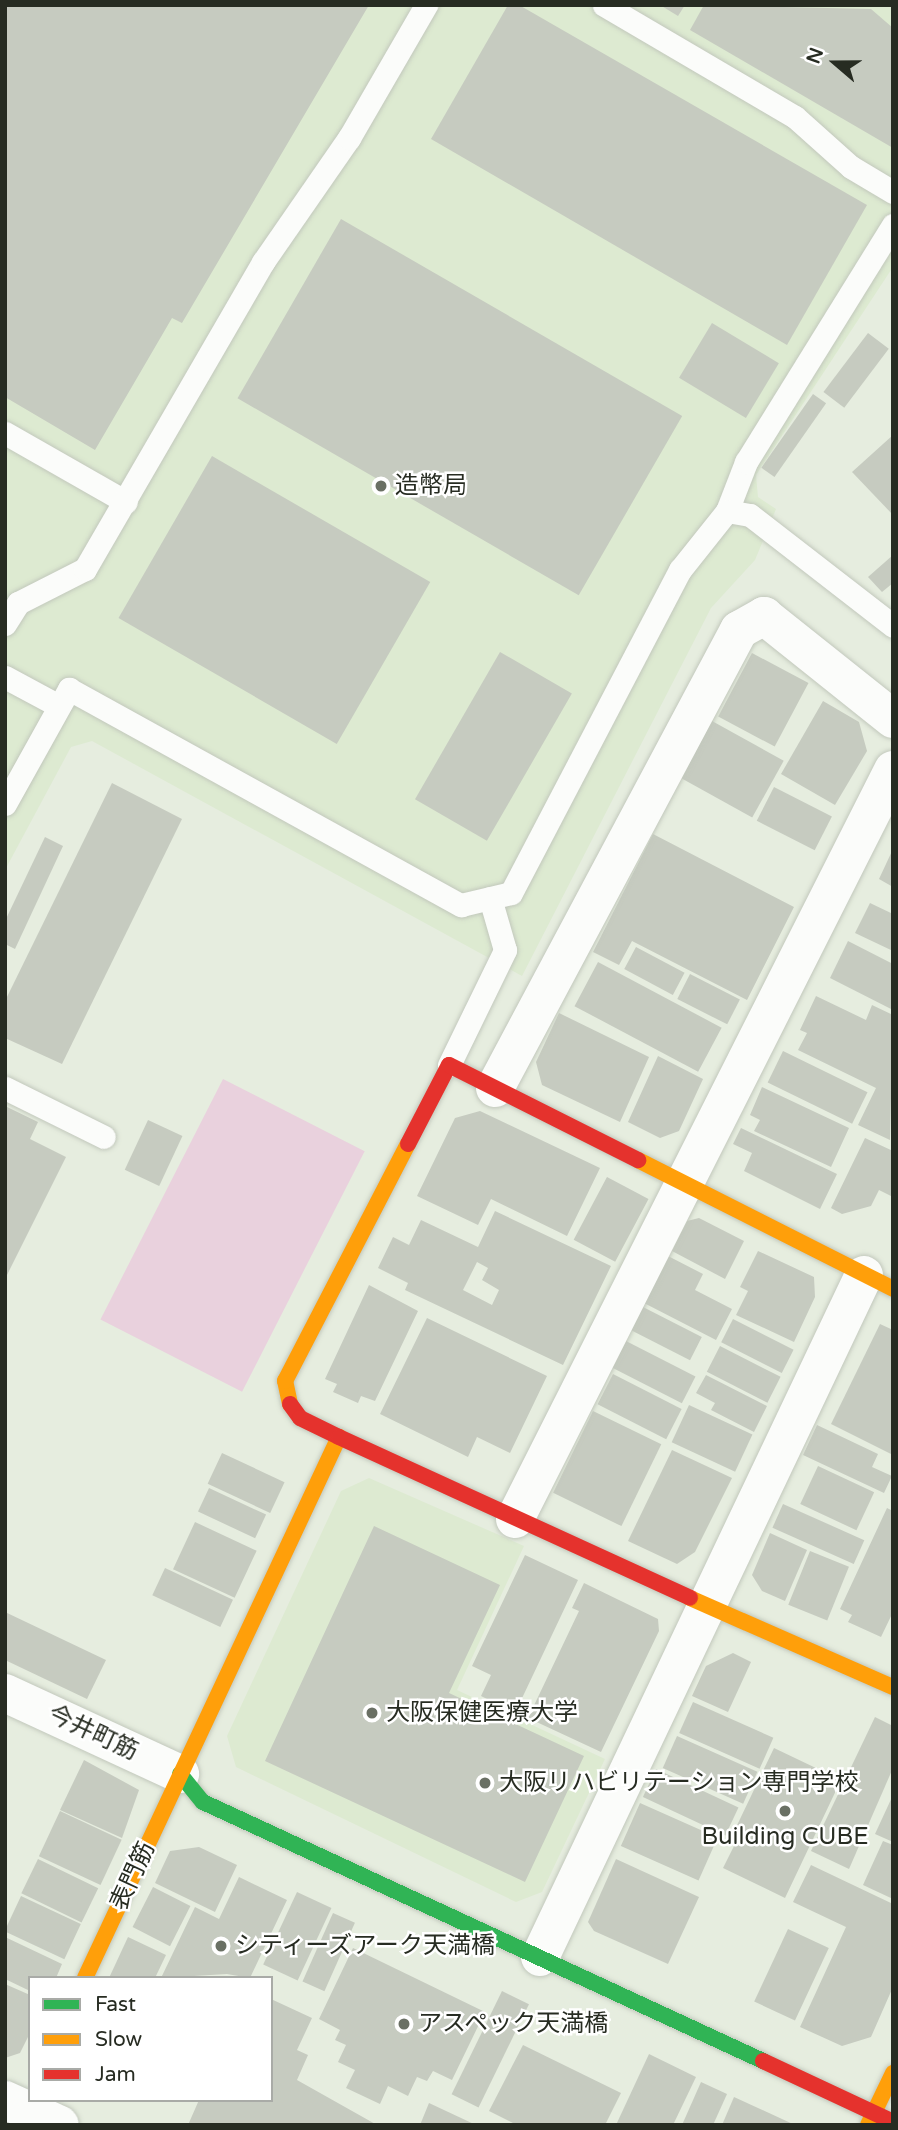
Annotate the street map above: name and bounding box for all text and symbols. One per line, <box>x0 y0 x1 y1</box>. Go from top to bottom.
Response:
north arrow <box>800 28 870 98</box>
text: N <box>802 45 828 67</box>
place label: 造幣局 <box>395 472 467 500</box>
marker: 造幣局 <box>373 478 389 494</box>
place label: 大阪保健医療大学 <box>386 1699 578 1727</box>
street label: 今井町筋 <box>43 1700 143 1766</box>
marker: 大阪保健医療大学 <box>364 1705 380 1721</box>
place label: 大阪リハビリテーション専門学校 <box>499 1769 859 1797</box>
marker: 大阪リハビリテーション専門学校 <box>477 1775 493 1791</box>
marker: Building CUBE <box>777 1803 793 1819</box>
place label: Building CUBE <box>702 1823 868 1851</box>
street label: 表門筋 <box>105 1837 161 1915</box>
place label: シティーズアーク天満橋 <box>235 1932 498 1960</box>
marker: シティーズアーク天満橋 <box>213 1938 229 1954</box>
legend <box>28 1976 273 2102</box>
text: Fast <box>95 1992 136 2017</box>
place label: アスペック天満橋 <box>418 2010 610 2038</box>
marker: アスペック天満橋 <box>396 2016 412 2032</box>
text: Slow <box>95 2027 142 2052</box>
text: Jam <box>95 2062 136 2087</box>

